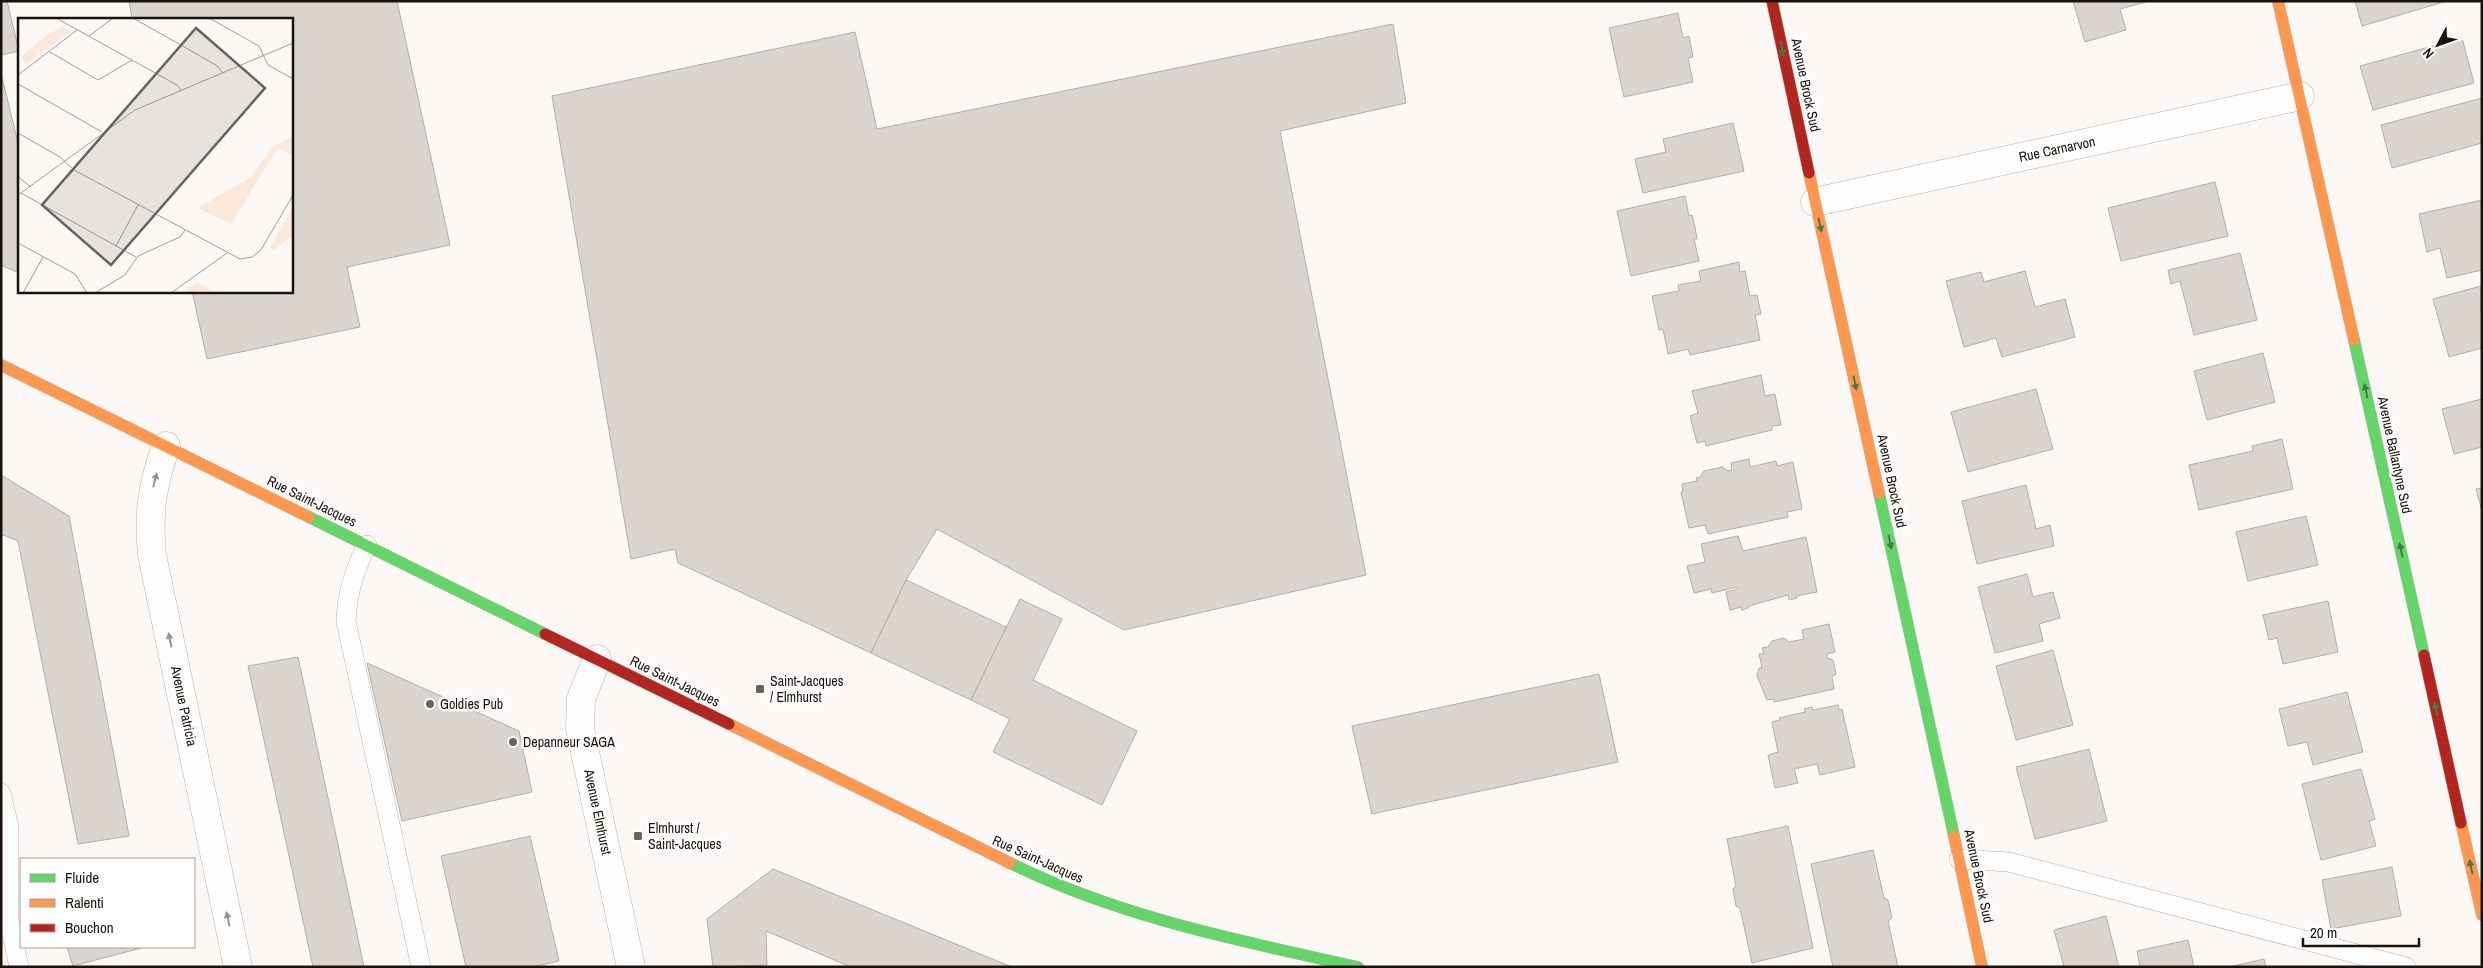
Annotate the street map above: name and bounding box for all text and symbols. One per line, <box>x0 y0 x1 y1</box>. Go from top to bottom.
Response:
inset map <box>18 18 292 292</box>
north arrow <box>2413 20 2463 70</box>
street label: Avenue Brock Sud <box>1787 36 1825 133</box>
one-way arrow <box>1779 41 1787 57</box>
text: N <box>2419 44 2438 63</box>
street label: Rue Carnarvon <box>2017 132 2097 166</box>
one-way arrow <box>1816 217 1824 232</box>
one-way arrow <box>1851 376 1859 391</box>
one-way arrow <box>2362 384 2370 399</box>
street label: Avenue Ballantyne Sud <box>2374 394 2416 515</box>
street label: Avenue Brock Sud <box>1873 432 1911 529</box>
street label: Rue Saint-Jacques <box>264 472 360 531</box>
one-way arrow <box>151 473 159 488</box>
one-way arrow <box>1886 535 1894 550</box>
one-way arrow <box>2397 542 2405 557</box>
one-way arrow <box>166 633 174 648</box>
street label: Rue Saint-Jacques <box>627 652 723 711</box>
street label: Avenue Patricia <box>167 663 201 748</box>
place label: Saint-Jacques / Elmhurst <box>770 672 844 706</box>
marker: Saint-Jacques / Elmhurst <box>754 683 766 695</box>
place label: Goldies Pub <box>440 695 503 713</box>
marker: Goldies Pub <box>424 698 436 710</box>
one-way arrow <box>2432 701 2440 716</box>
place label: Depanneur SAGA <box>523 733 615 751</box>
marker: Depanneur SAGA <box>507 736 519 748</box>
street label: Avenue Elmhurst <box>580 766 616 857</box>
place label: Elmhurst / Saint-Jacques <box>648 819 722 853</box>
street label: Avenue Brock Sud <box>1960 827 1998 924</box>
marker: Elmhurst / Saint-Jacques <box>632 830 644 842</box>
street label: Rue Saint-Jacques <box>990 831 1086 887</box>
legend <box>20 858 195 948</box>
one-way arrow <box>2467 860 2475 875</box>
text: Fluide <box>65 867 99 888</box>
text: Ralenti <box>65 892 104 913</box>
one-way arrow <box>224 911 232 927</box>
scale bar <box>2303 916 2419 948</box>
text: Bouchon <box>65 917 114 938</box>
text: 20 m <box>2310 922 2337 943</box>

